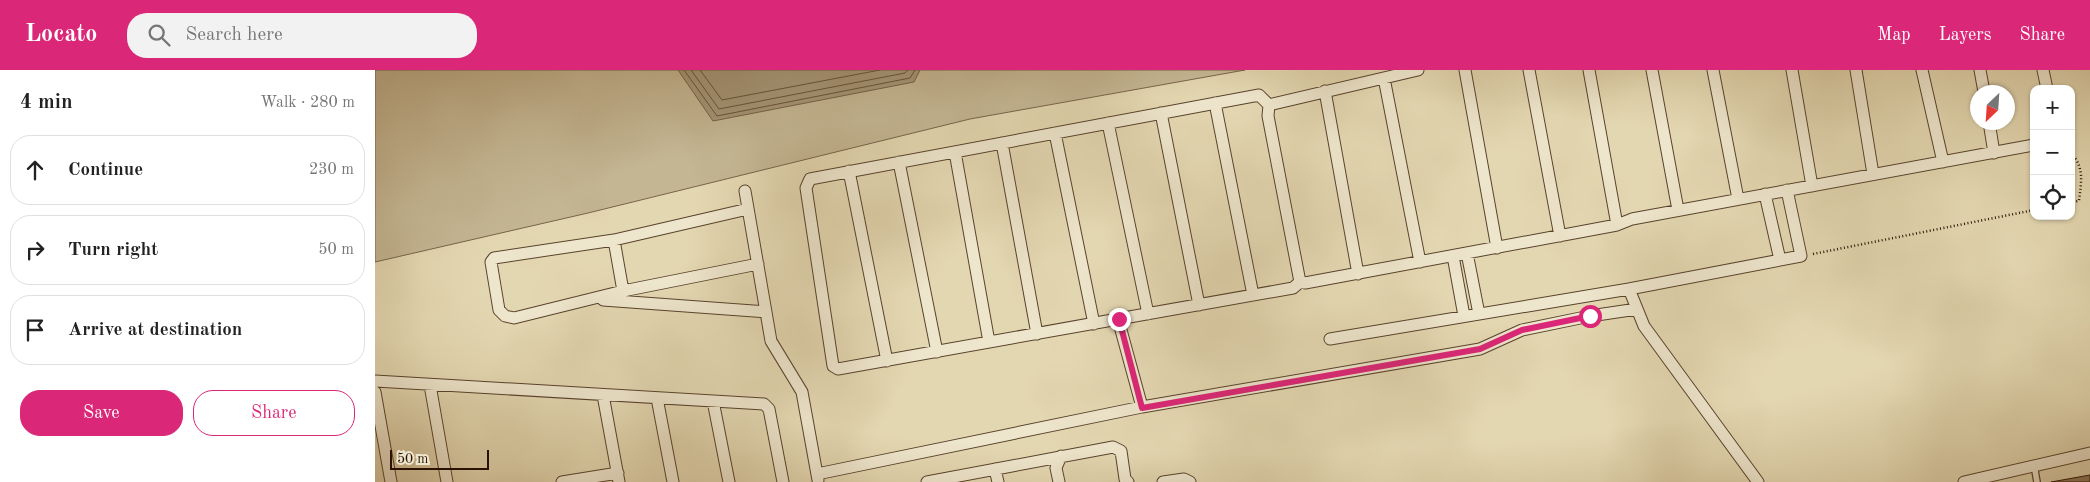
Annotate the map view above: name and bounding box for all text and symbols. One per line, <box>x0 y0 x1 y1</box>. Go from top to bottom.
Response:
search box <box>127 13 477 58</box>
icon: search <box>145 21 173 49</box>
text: Locato <box>25 23 97 47</box>
text: Search here <box>185 26 283 45</box>
text: Map <box>1877 26 1911 44</box>
text: Layers <box>1939 26 1991 44</box>
text: Share <box>2019 26 2065 44</box>
north arrow <box>1970 85 2015 130</box>
map controls <box>2030 85 2075 220</box>
button: + <box>2030 85 2075 130</box>
text: 4 min <box>20 92 73 113</box>
text: Walk · 280 m <box>260 95 355 111</box>
button: − <box>2030 130 2075 175</box>
icon: ahead <box>21 156 49 184</box>
text: Continue <box>68 161 143 180</box>
text: 230 m <box>309 162 354 178</box>
button: locate <box>2030 175 2075 220</box>
icon: right <box>21 236 49 264</box>
text: Turn right <box>68 241 158 260</box>
text: 50 m <box>318 242 354 258</box>
route start <box>1579 305 1602 328</box>
route end <box>1108 308 1131 331</box>
icon: arrive <box>21 316 49 344</box>
text: Arrive at destination <box>68 321 242 340</box>
button: Save <box>20 390 183 436</box>
button: Share <box>193 390 355 436</box>
scale bar <box>390 447 489 470</box>
text: 50 m <box>397 452 428 466</box>

